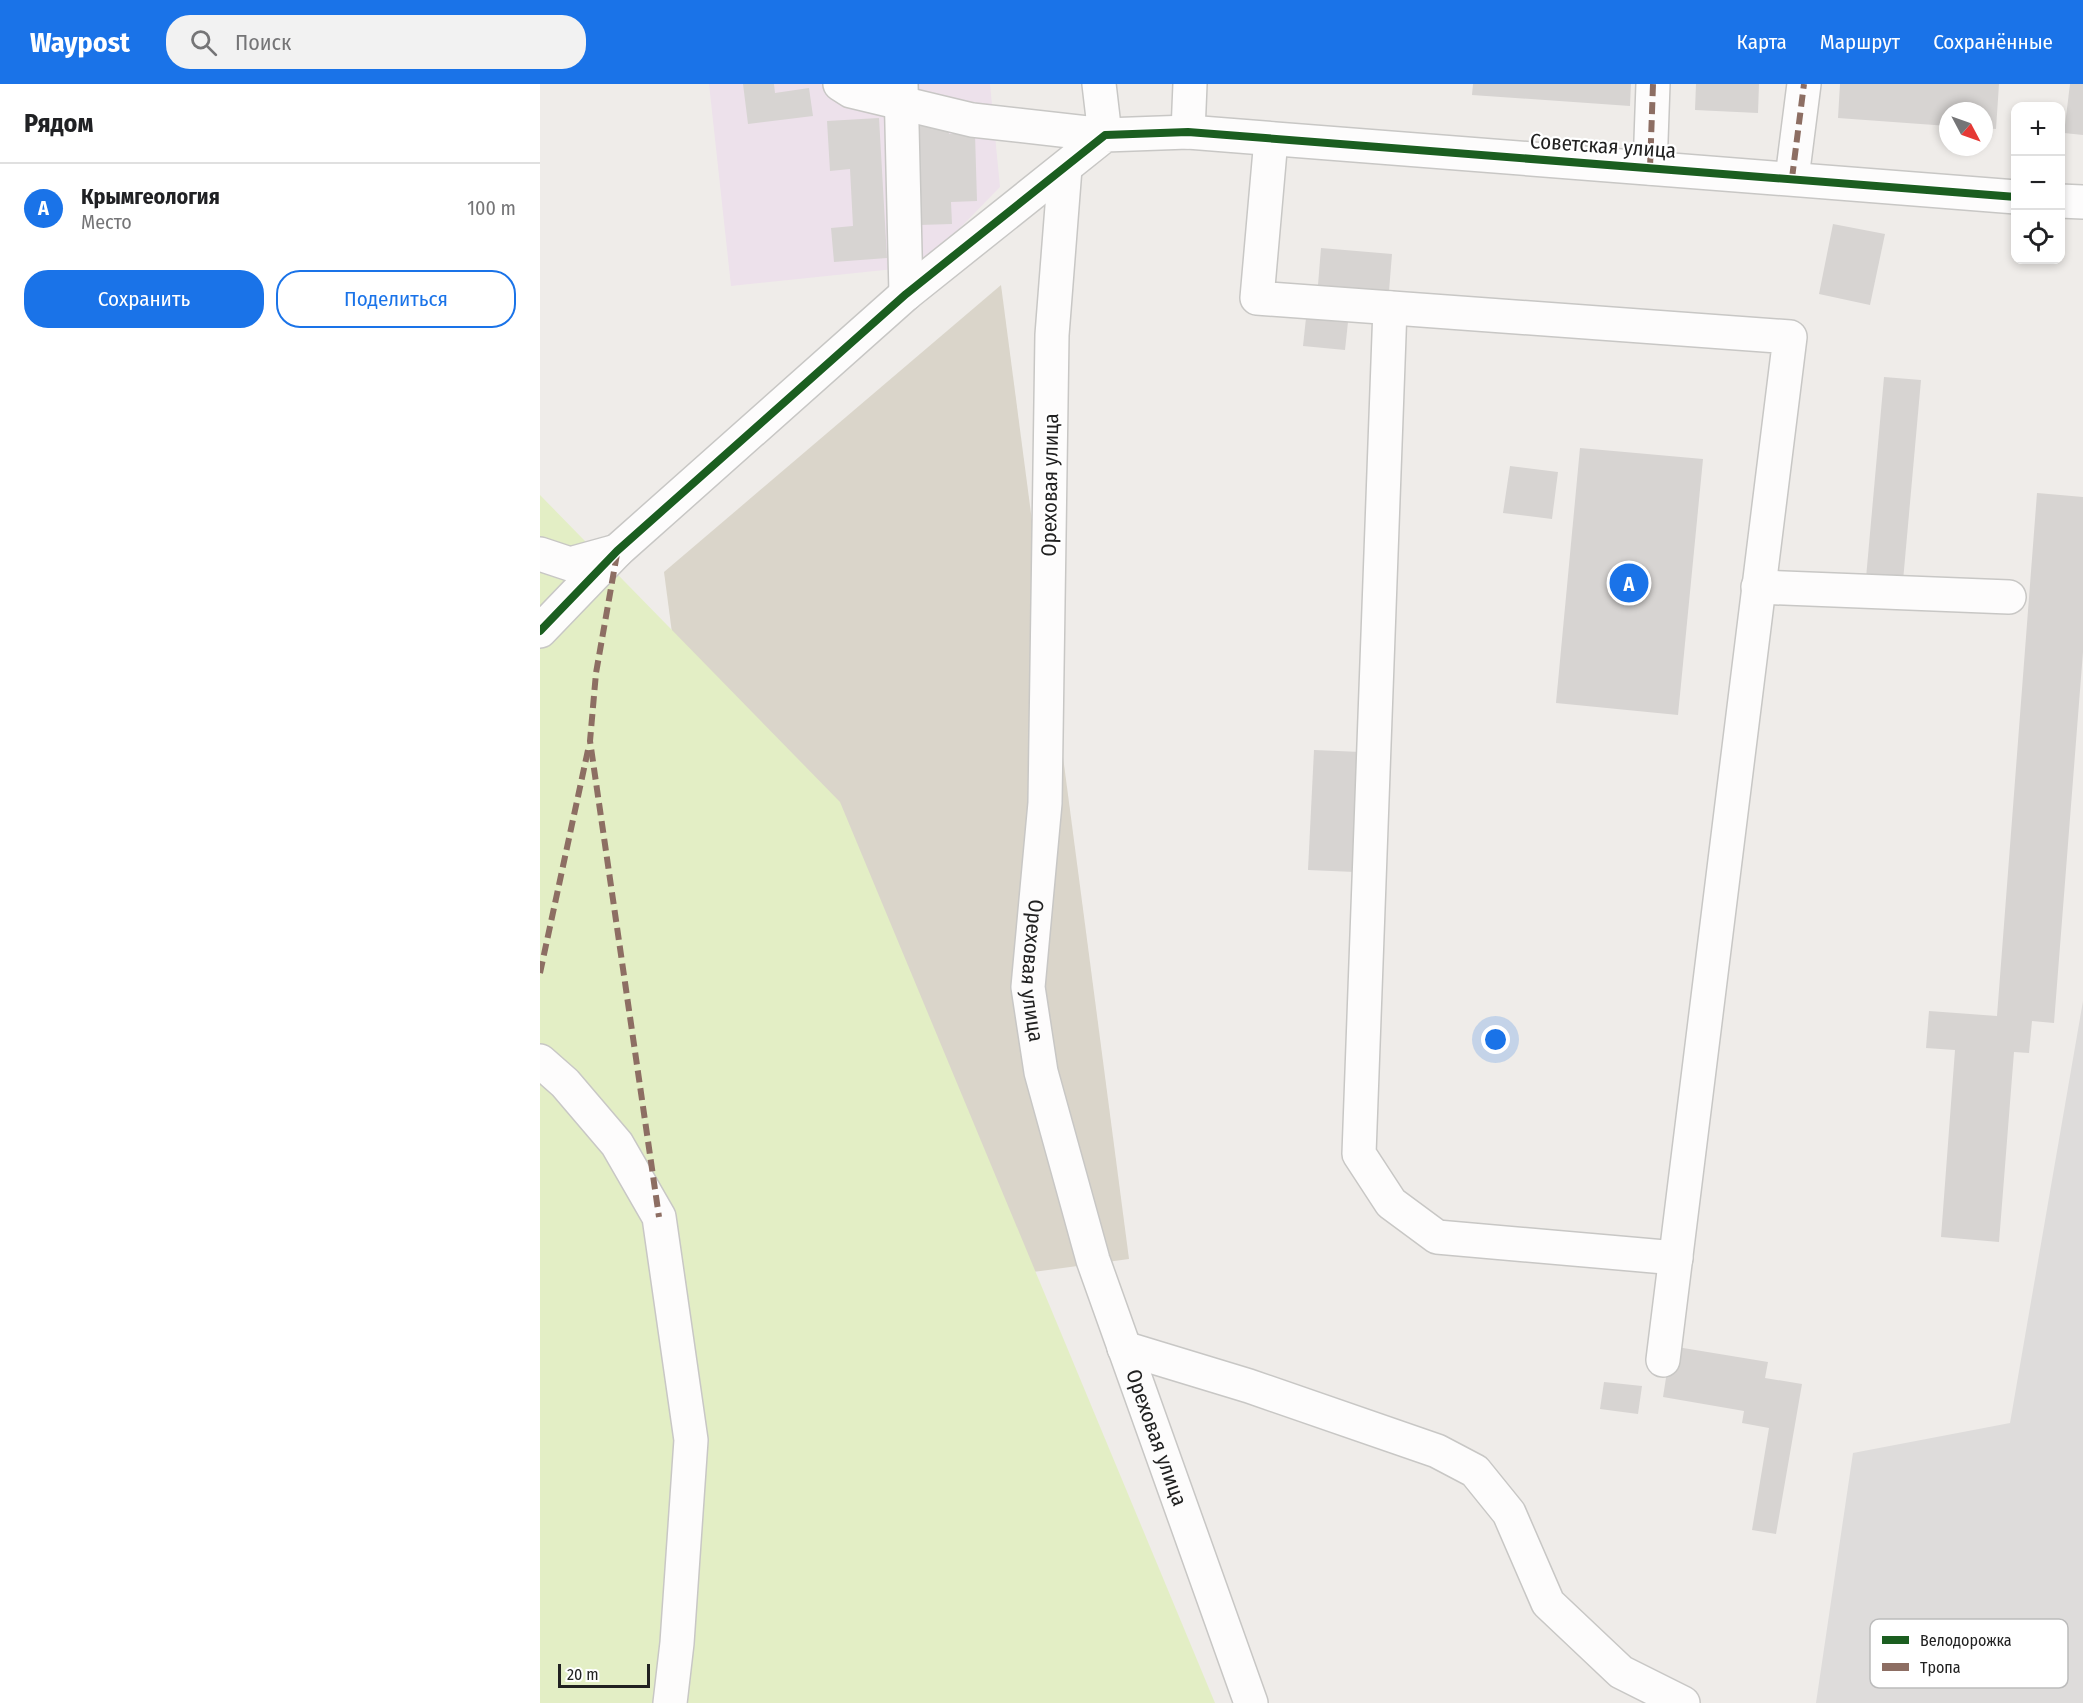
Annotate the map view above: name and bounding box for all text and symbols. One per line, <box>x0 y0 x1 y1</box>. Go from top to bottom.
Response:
search box <box>166 15 586 69</box>
text: Waypost <box>30 26 130 59</box>
icon: search <box>187 26 220 59</box>
text: Поиск <box>235 29 291 56</box>
text: Карта <box>1737 29 1787 55</box>
text: Маршрут <box>1820 29 1900 55</box>
text: Сохранённые <box>1933 29 2053 55</box>
north arrow <box>1939 102 1993 156</box>
map controls <box>2011 102 2065 264</box>
button: + <box>2011 102 2065 156</box>
text: Рядом <box>24 108 93 139</box>
street label: Советская улица <box>1529 128 1677 164</box>
button: − <box>2011 156 2065 210</box>
text: Крымгеология <box>81 183 220 210</box>
text: A <box>38 196 49 220</box>
text: 100 m <box>467 196 516 220</box>
text: Место <box>81 210 132 234</box>
button: locate <box>2011 210 2065 264</box>
button: Сохранить <box>24 270 264 328</box>
button: Поделиться <box>276 270 516 328</box>
street label: Ореховая улица <box>1036 413 1064 557</box>
pin: A <box>1610 560 1648 606</box>
street label: Ореховая улица <box>1015 898 1049 1044</box>
your location <box>1481 1025 1510 1054</box>
street label: Ореховая улица <box>1120 1366 1193 1509</box>
legend <box>1870 1619 2068 1688</box>
text: Велодорожка <box>1920 1631 2012 1650</box>
text: Тропа <box>1920 1658 1961 1677</box>
scale bar <box>558 1661 650 1688</box>
text: 20 m <box>567 1665 598 1684</box>

